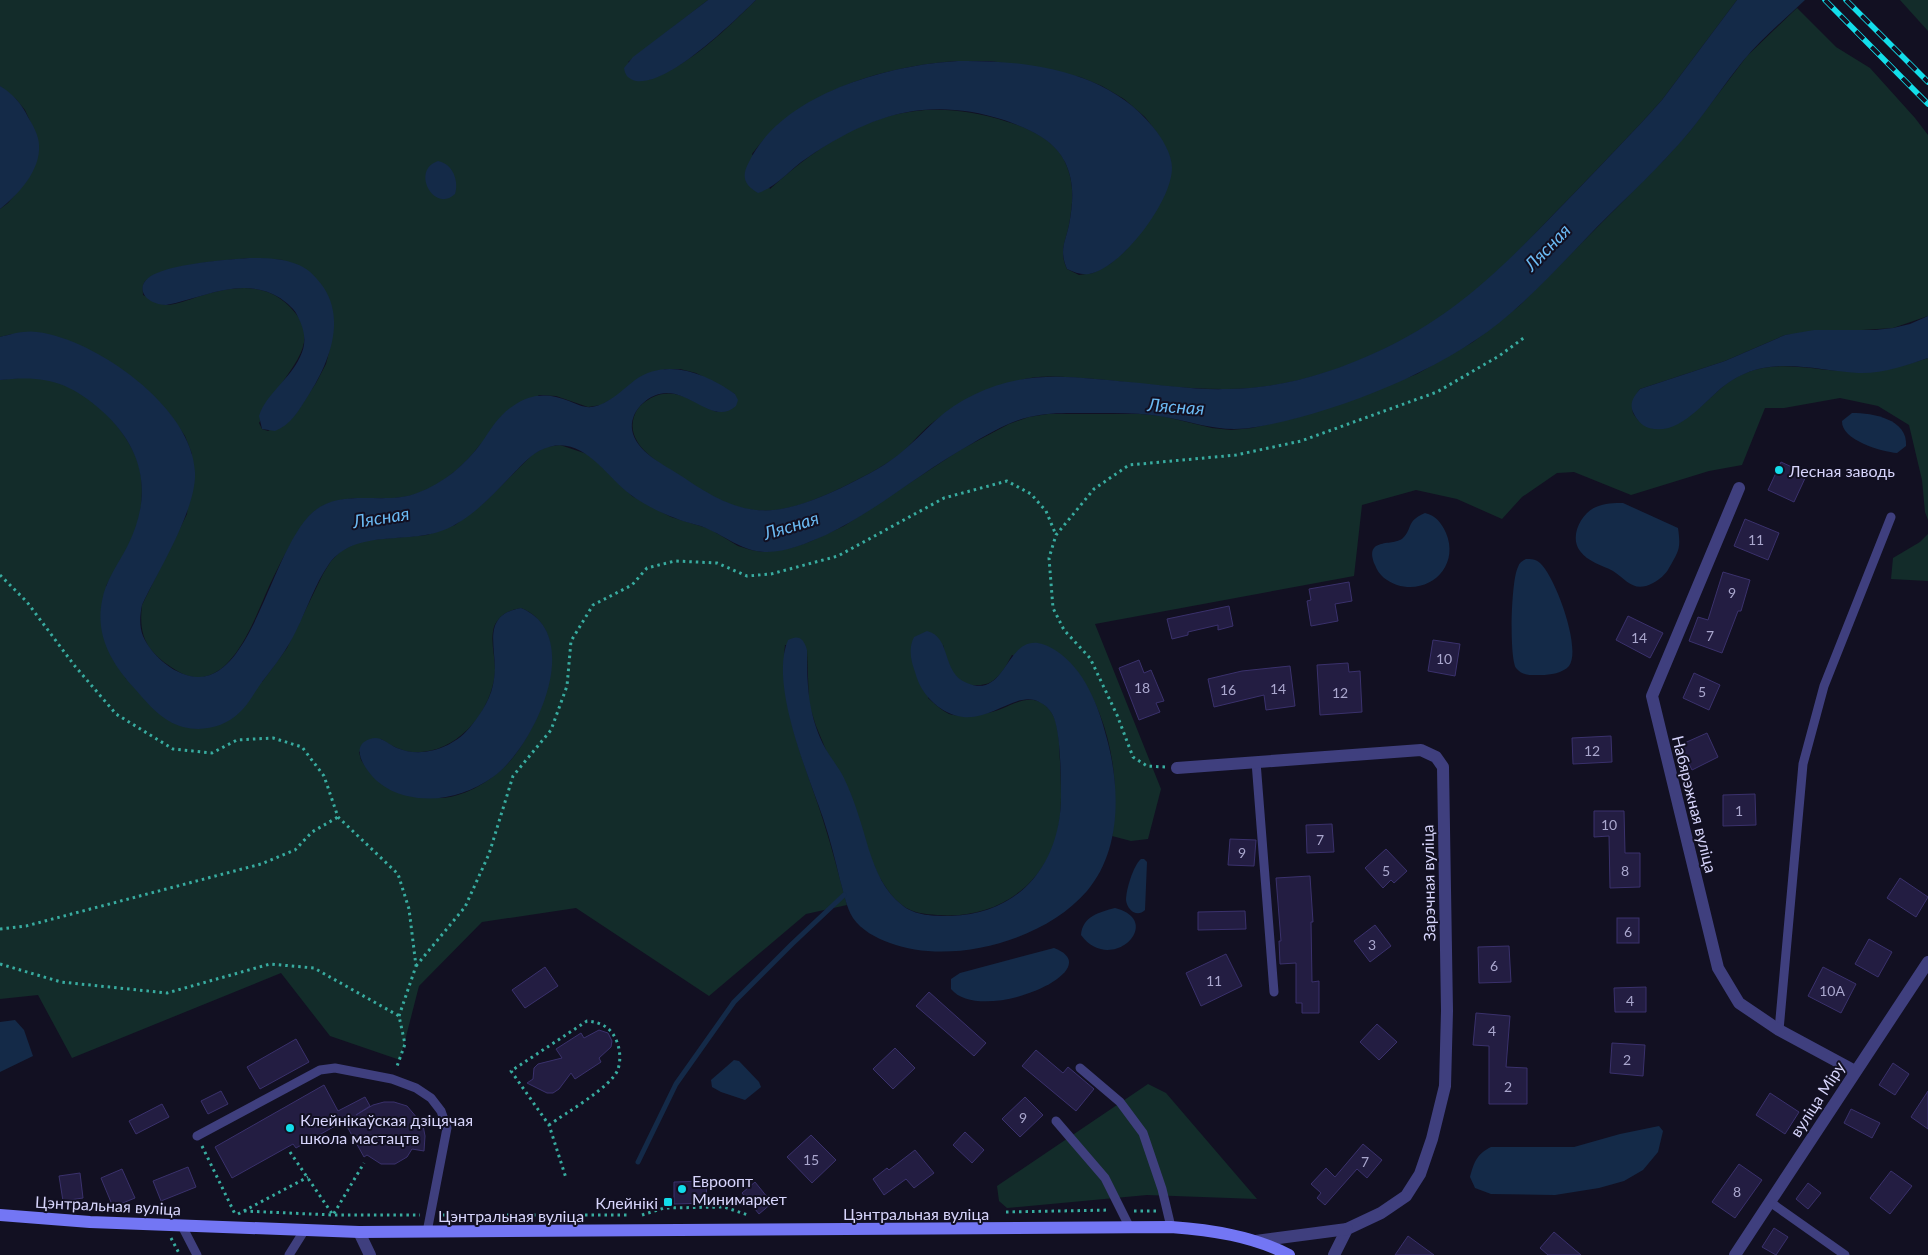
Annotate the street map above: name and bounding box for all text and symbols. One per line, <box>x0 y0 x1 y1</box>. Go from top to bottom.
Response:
water label: Лясная <box>1519 219 1575 276</box>
water label: Лясная <box>1146 393 1205 419</box>
place label: Лесная заводь <box>1788 461 1895 480</box>
marker: Лесная заводь <box>1773 464 1785 476</box>
water label: Лясная <box>350 502 411 532</box>
water label: Лясная <box>760 506 821 544</box>
house number: 11 <box>1748 531 1764 548</box>
house number: 9 <box>1728 584 1736 601</box>
house number: 7 <box>1706 627 1714 644</box>
house number: 14 <box>1631 629 1647 646</box>
house number: 10 <box>1436 650 1452 667</box>
house number: 18 <box>1134 679 1150 696</box>
house number: 14 <box>1270 680 1286 697</box>
house number: 16 <box>1220 681 1236 698</box>
house number: 5 <box>1698 683 1706 700</box>
house number: 12 <box>1332 684 1348 701</box>
street label: Набярэжная вуліца <box>1669 733 1721 875</box>
house number: 12 <box>1584 742 1600 759</box>
house number: 1 <box>1735 802 1743 819</box>
house number: 10 <box>1601 816 1617 833</box>
street label: Зарэчная вуліца <box>1417 824 1439 942</box>
house number: 7 <box>1316 831 1324 848</box>
house number: 9 <box>1238 844 1246 861</box>
house number: 5 <box>1382 862 1390 879</box>
house number: 8 <box>1621 862 1629 879</box>
house number: 6 <box>1624 923 1632 940</box>
house number: 3 <box>1368 936 1376 953</box>
house number: 6 <box>1490 957 1498 974</box>
house number: 11 <box>1206 972 1222 989</box>
house number: 10А <box>1819 982 1845 999</box>
house number: 4 <box>1626 992 1634 1009</box>
house number: 4 <box>1488 1022 1496 1039</box>
house number: 2 <box>1623 1051 1631 1068</box>
street label: вуліца Міру <box>1786 1057 1849 1140</box>
house number: 2 <box>1504 1078 1512 1095</box>
house number: 9 <box>1019 1109 1027 1126</box>
place label: Клейнікаўская дзіцячая школа мастацтв <box>300 1110 473 1147</box>
marker: Клейнікаўская дзіцячая школа мастацтв <box>284 1122 296 1134</box>
house number: 15 <box>803 1151 819 1168</box>
house number: 7 <box>1361 1153 1369 1170</box>
place label: Евроопт Минимаркет <box>692 1171 787 1208</box>
marker: Евроопт Минимаркет <box>676 1183 688 1195</box>
house number: 8 <box>1733 1183 1741 1200</box>
street label: Цэнтральная вуліца <box>35 1192 181 1218</box>
place label: Клейнікі <box>595 1193 658 1212</box>
marker: Клейнікі <box>662 1196 674 1208</box>
street label: Цэнтральная вуліца <box>843 1204 989 1223</box>
street label: Цэнтральная вуліца <box>438 1206 584 1225</box>

